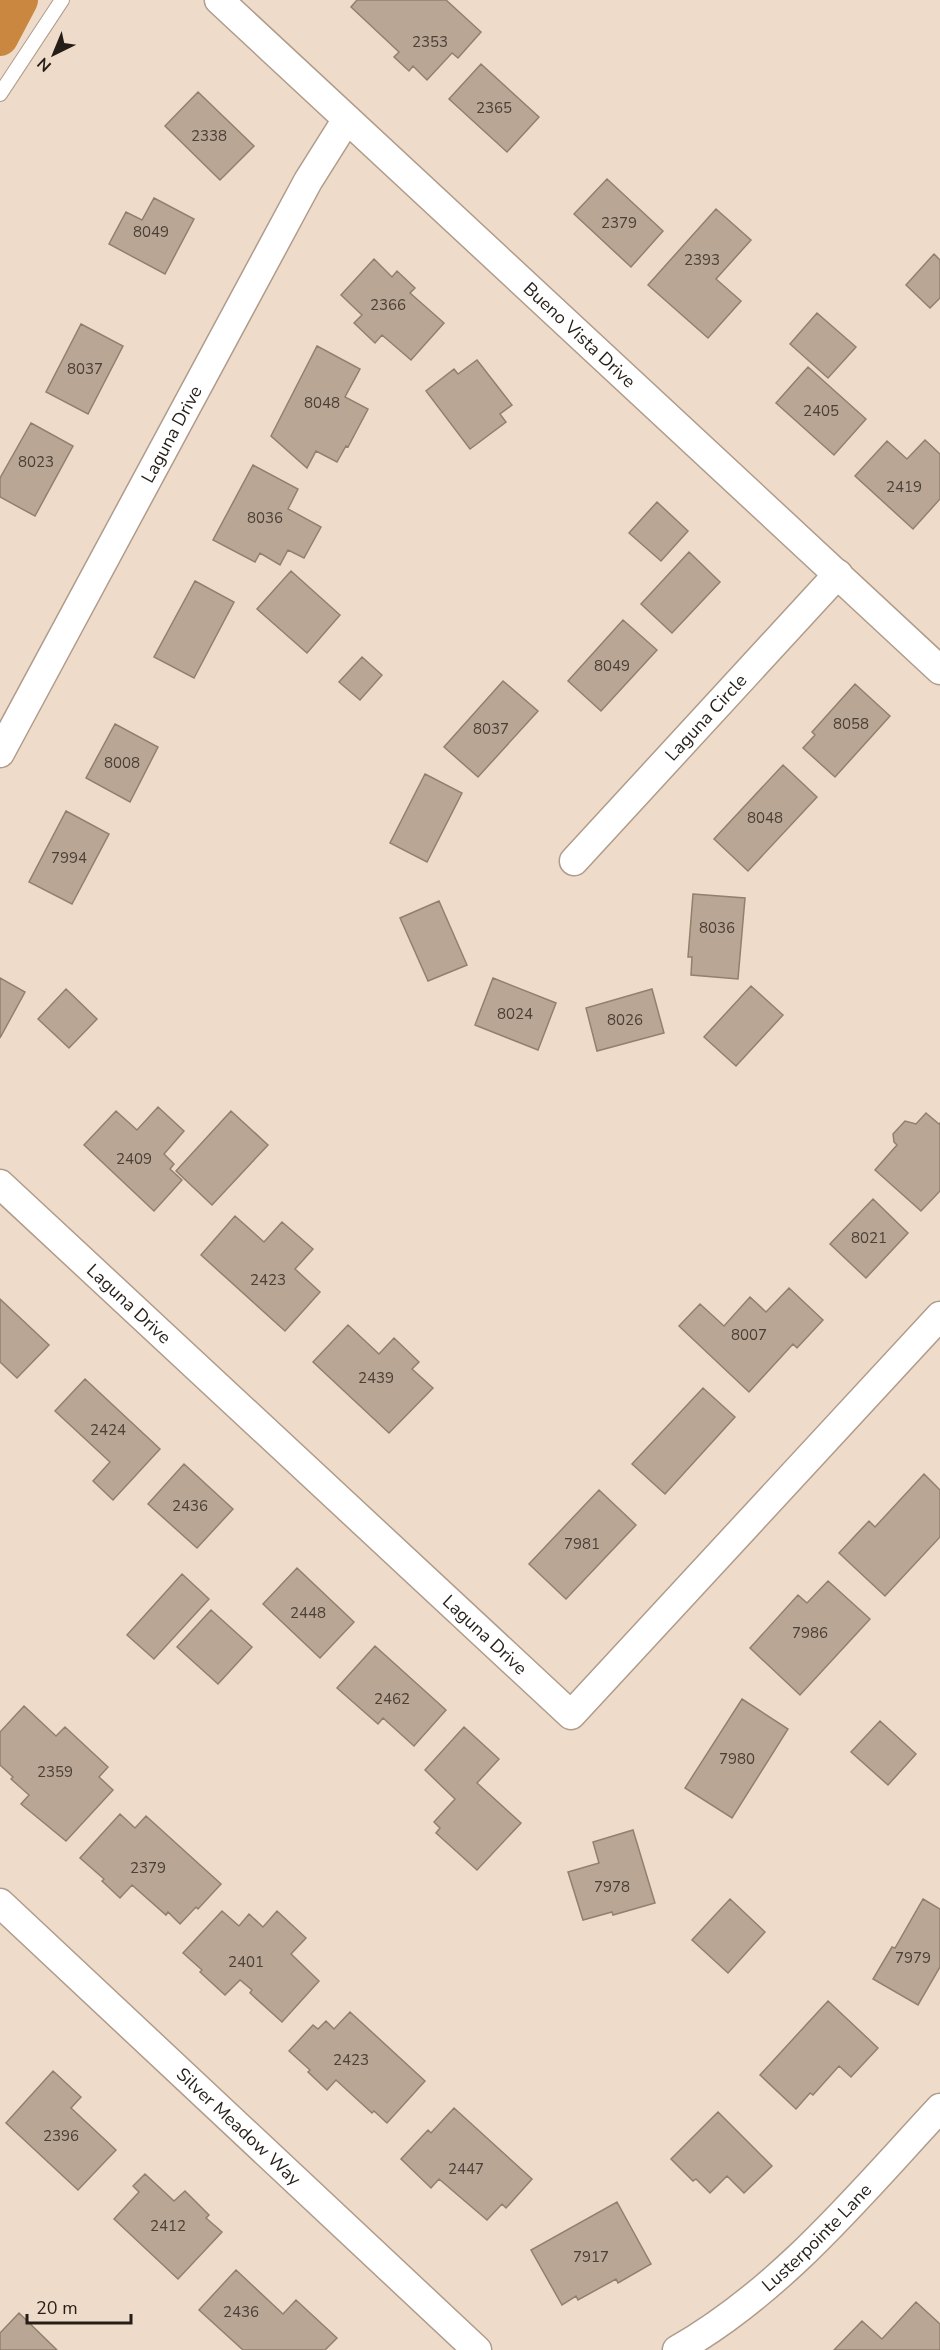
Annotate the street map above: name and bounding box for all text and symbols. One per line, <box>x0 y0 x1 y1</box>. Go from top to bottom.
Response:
north arrow <box>24 24 84 84</box>
house number: 2353 <box>412 32 448 52</box>
text: N <box>33 52 56 76</box>
house number: 2365 <box>476 98 512 118</box>
house number: 2338 <box>191 126 227 146</box>
house number: 2379 <box>601 213 637 233</box>
house number: 8049 <box>133 222 169 242</box>
house number: 2393 <box>684 250 720 270</box>
street label: Bueno Vista Drive <box>518 277 641 393</box>
house number: 2366 <box>370 295 406 315</box>
house number: 8037 <box>67 359 103 379</box>
street label: Laguna Drive <box>136 381 208 487</box>
house number: 8048 <box>304 393 340 413</box>
house number: 2405 <box>803 401 839 421</box>
house number: 8023 <box>18 452 54 472</box>
house number: 2419 <box>886 477 922 497</box>
house number: 8036 <box>247 508 283 528</box>
house number: 8049 <box>594 656 630 676</box>
street label: Laguna Circle <box>660 669 752 766</box>
house number: 8058 <box>833 714 869 734</box>
house number: 8037 <box>473 719 509 739</box>
house number: 8008 <box>104 753 140 773</box>
house number: 8048 <box>747 808 783 828</box>
house number: 7994 <box>51 848 87 868</box>
house number: 8036 <box>699 918 735 938</box>
house number: 8024 <box>497 1004 533 1024</box>
house number: 8026 <box>607 1010 643 1030</box>
house number: 2409 <box>116 1149 152 1169</box>
house number: 8021 <box>851 1228 887 1248</box>
street label: Laguna Drive <box>81 1259 176 1349</box>
house number: 2423 <box>250 1270 286 1290</box>
house number: 8007 <box>731 1325 767 1345</box>
house number: 2439 <box>358 1368 394 1388</box>
house number: 2424 <box>90 1420 126 1440</box>
house number: 2436 <box>172 1496 208 1516</box>
house number: 7981 <box>564 1534 600 1554</box>
street label: Laguna Drive <box>437 1590 532 1680</box>
house number: 2448 <box>290 1603 326 1623</box>
house number: 7986 <box>792 1623 828 1643</box>
house number: 2462 <box>374 1689 410 1709</box>
house number: 7980 <box>719 1749 755 1769</box>
house number: 2359 <box>37 1762 73 1782</box>
house number: 2379 <box>130 1858 166 1878</box>
house number: 7978 <box>594 1877 630 1897</box>
house number: 7979 <box>895 1948 931 1968</box>
house number: 2401 <box>228 1952 264 1972</box>
house number: 2423 <box>333 2050 369 2070</box>
street label: Silver Meadow Way <box>171 2062 307 2191</box>
house number: 2396 <box>43 2126 79 2146</box>
house number: 2447 <box>448 2159 484 2179</box>
street label: Lusterpointe Lane <box>757 2178 877 2297</box>
house number: 2412 <box>150 2216 186 2236</box>
house number: 7917 <box>573 2247 609 2267</box>
scale bar <box>27 2287 130 2325</box>
text: 20 m <box>36 2296 78 2320</box>
house number: 2436 <box>223 2302 259 2322</box>

